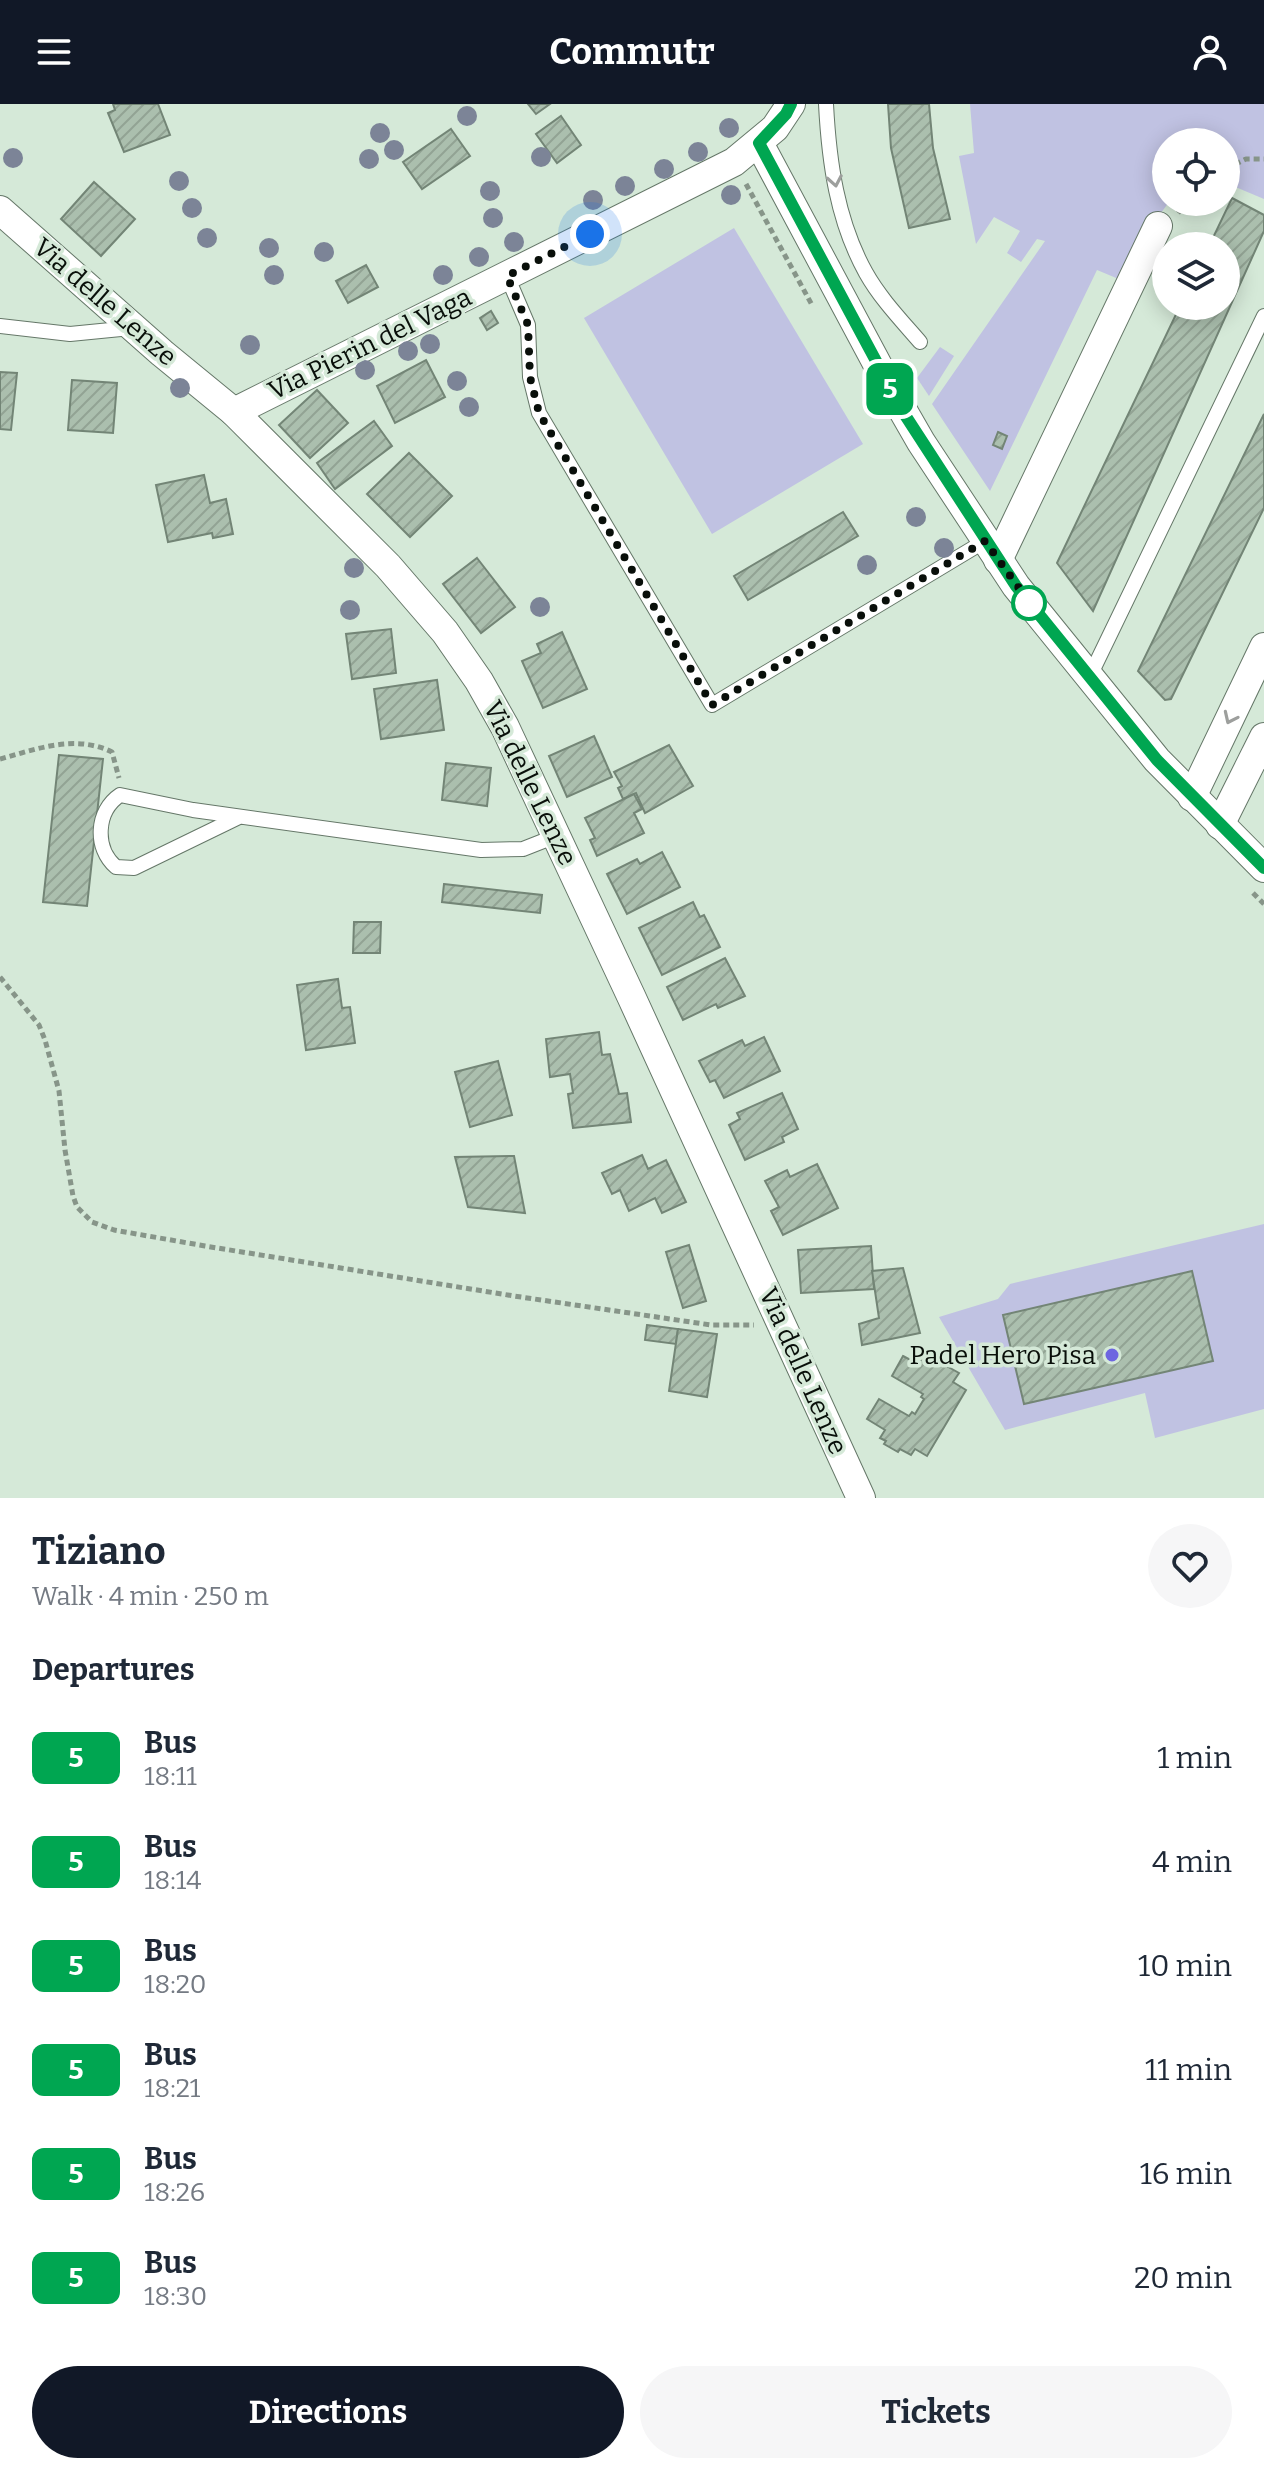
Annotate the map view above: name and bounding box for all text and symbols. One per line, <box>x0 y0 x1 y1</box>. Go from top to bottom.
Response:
icon: menu <box>32 30 76 74</box>
text: Commutr <box>549 30 715 74</box>
icon: person <box>1188 30 1232 74</box>
map controls <box>1152 128 1240 320</box>
button: locate <box>1152 128 1240 216</box>
one-way arrow <box>825 175 842 188</box>
your location <box>570 214 610 254</box>
street label: Via delle Lenze <box>27 232 183 372</box>
button: layers <box>1152 232 1240 320</box>
street label: Via Pierin del Vaga <box>263 281 477 407</box>
line badge: 5 <box>864 363 916 415</box>
text: 5 <box>882 372 898 405</box>
unlabelled marker <box>1012 586 1046 620</box>
street label: Via delle Lenze <box>477 696 583 870</box>
one-way arrow <box>1224 710 1240 724</box>
street label: Via delle Lenze <box>752 1283 854 1459</box>
place label: Padel Hero Pisa <box>909 1340 1096 1371</box>
marker: Padel Hero Pisa <box>1103 1346 1121 1364</box>
button: heart <box>1148 1524 1232 1608</box>
text: Tiziano <box>32 1528 166 1574</box>
text: Walk · 4 min · 250 m <box>32 1581 269 1612</box>
text: Departures <box>32 1652 195 1688</box>
text: Bus <box>144 1725 197 1761</box>
text: 1 min <box>1157 1740 1232 1776</box>
text: 5 <box>68 1741 84 1774</box>
text: 18:11 <box>144 1761 197 1792</box>
text: Bus <box>144 1829 197 1865</box>
text: 4 min <box>1152 1844 1232 1880</box>
text: 5 <box>68 1845 84 1878</box>
text: 18:14 <box>144 1865 201 1896</box>
text: Bus <box>144 1933 197 1969</box>
text: 10 min <box>1138 1948 1232 1984</box>
text: 5 <box>68 1949 84 1982</box>
text: 18:20 <box>144 1969 206 2000</box>
text: Bus <box>144 2037 197 2073</box>
text: 11 min <box>1145 2052 1232 2088</box>
text: 5 <box>68 2053 84 2086</box>
text: 18:21 <box>144 2073 200 2104</box>
text: Bus <box>144 2141 197 2177</box>
text: 16 min <box>1140 2156 1232 2192</box>
text: 5 <box>68 2157 84 2190</box>
text: 18:26 <box>144 2177 205 2208</box>
text: Bus <box>144 2245 197 2281</box>
text: 20 min <box>1134 2260 1232 2296</box>
text: 5 <box>68 2261 84 2294</box>
text: 18:30 <box>144 2281 207 2312</box>
button: Directions <box>32 2366 624 2458</box>
button: Tickets <box>640 2366 1232 2458</box>

